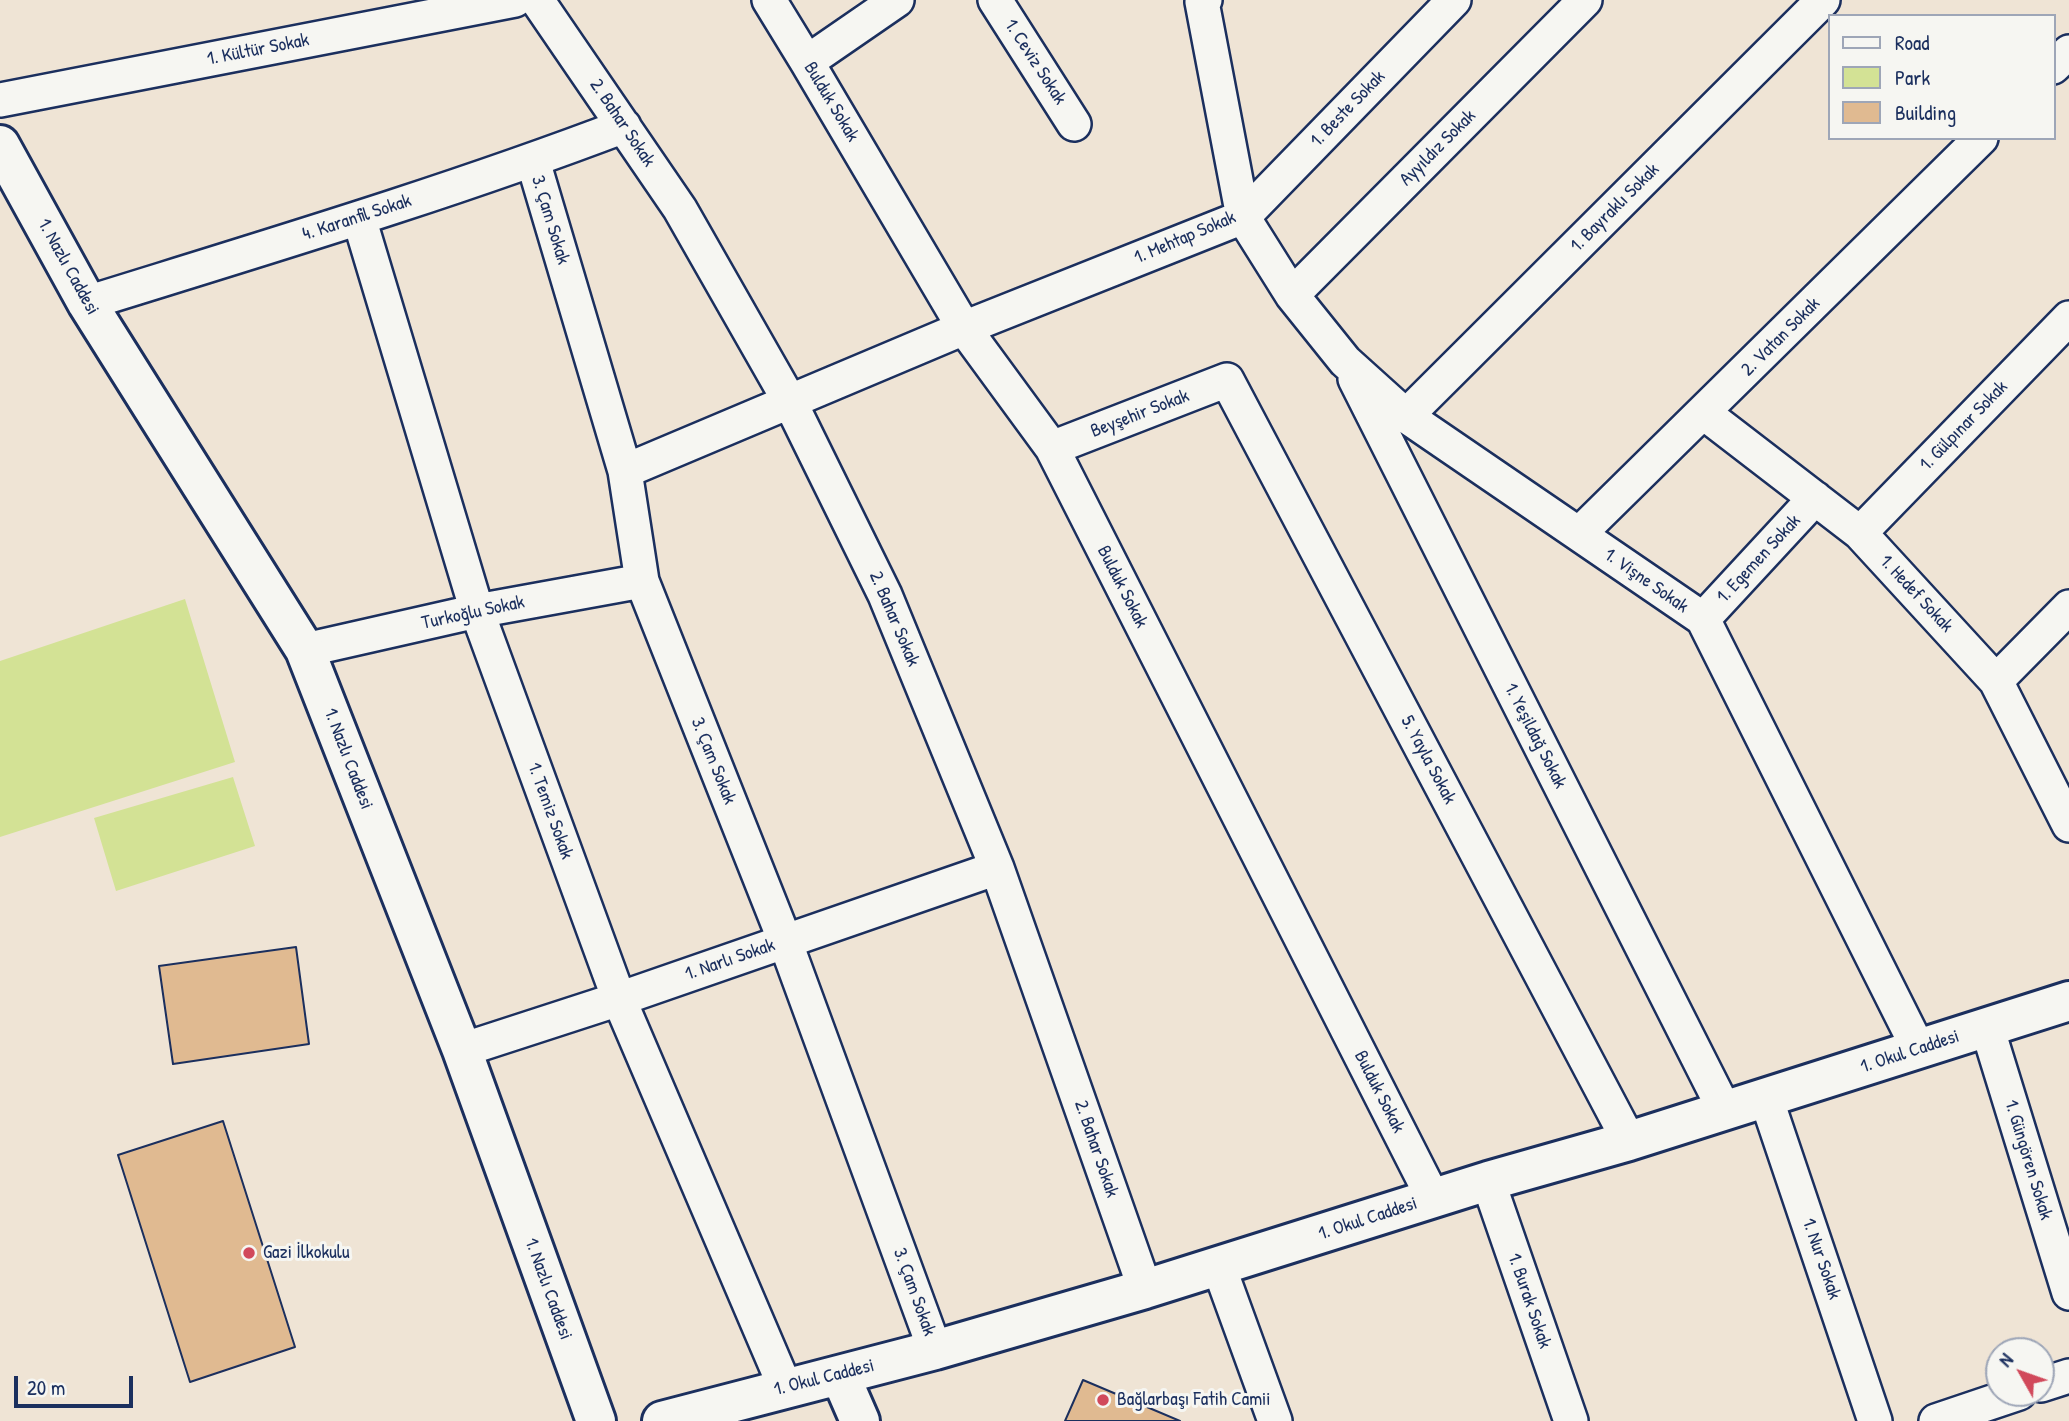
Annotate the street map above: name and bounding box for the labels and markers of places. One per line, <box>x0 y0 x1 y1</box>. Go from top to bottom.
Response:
place label: Gazi İlkokulu <box>263 1242 350 1264</box>
marker: Gazi İlkokulu <box>241 1245 257 1261</box>
place label: Bağlarbaşı Fatih Camii <box>1117 1389 1271 1411</box>
marker: Bağlarbaşı Fatih Camii <box>1095 1392 1111 1408</box>

